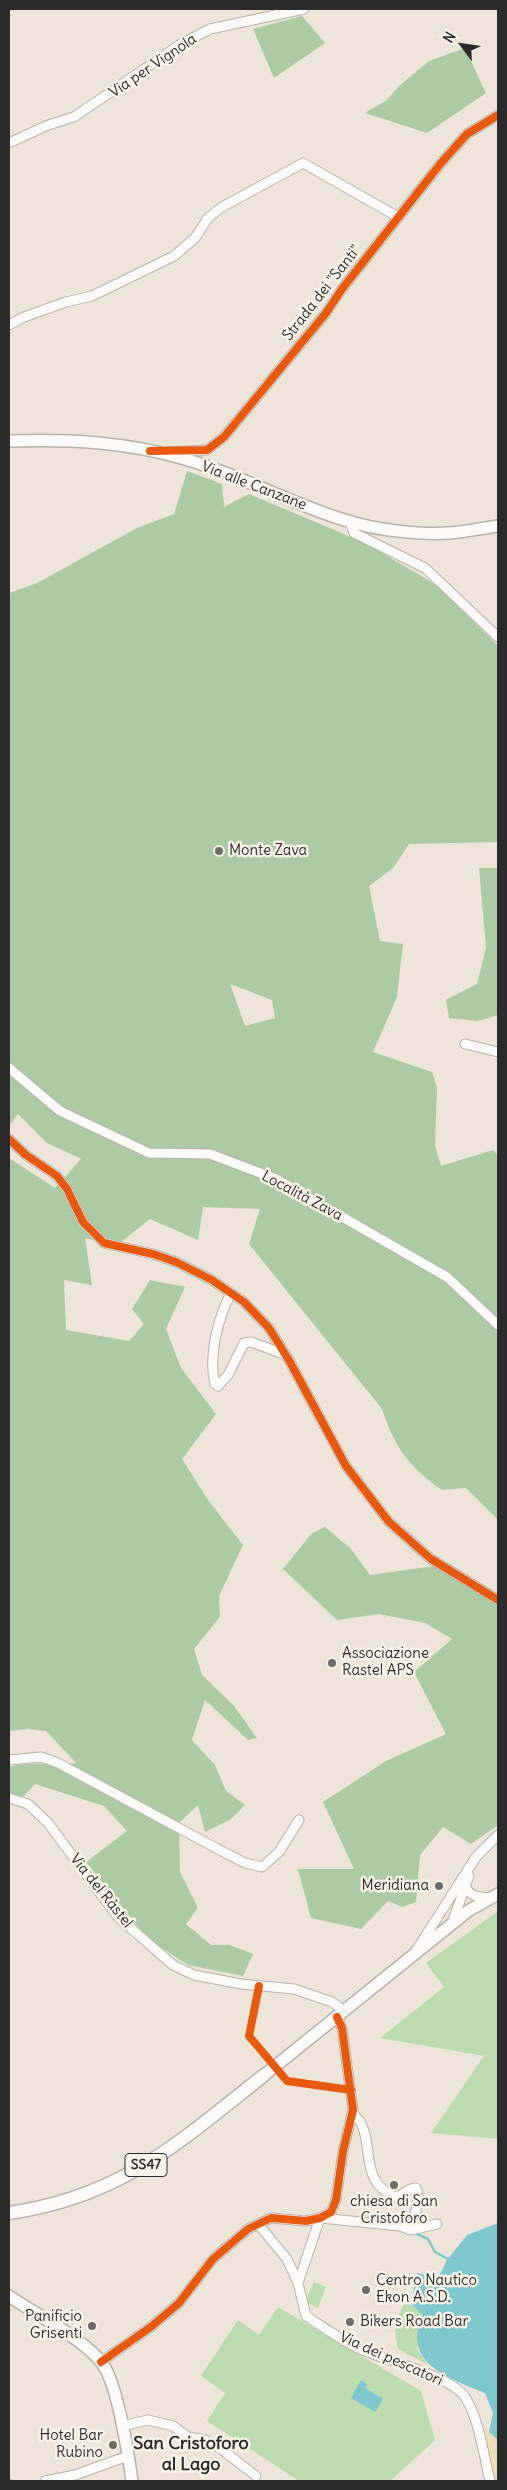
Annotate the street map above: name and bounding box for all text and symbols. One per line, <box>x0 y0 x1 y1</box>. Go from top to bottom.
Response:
north arrow <box>437 20 487 70</box>
text: N <box>439 28 459 46</box>
street label: Via per Vignola <box>106 30 200 102</box>
street label: Strada dei "Santi" <box>279 242 365 344</box>
street label: Via alle Canzane <box>199 458 309 514</box>
place label: Monte Zava <box>229 842 307 860</box>
marker: Monte Zava <box>213 845 225 857</box>
street label: Località Zava <box>258 1167 346 1225</box>
place label: Associazione Rastel APS <box>342 1645 429 1680</box>
marker: Associazione Rastel APS <box>326 1657 338 1669</box>
street label: Via del Ràstel <box>66 1850 136 1932</box>
place label: Meridiana <box>361 1877 429 1895</box>
marker: Meridiana <box>433 1880 445 1892</box>
road number: SS47 <box>125 2154 167 2176</box>
marker: chiesa di San Cristoforo <box>388 2179 400 2191</box>
place label: chiesa di San Cristoforo <box>350 2193 438 2228</box>
place label: Centro Nautico Ekon A.S.D. <box>376 2272 477 2307</box>
marker: Centro Nautico Ekon A.S.D. <box>360 2284 372 2296</box>
place label: Panificio Grisenti <box>25 2308 82 2343</box>
place label: Bikers Road Bar <box>360 2313 469 2331</box>
marker: Bikers Road Bar <box>344 2316 356 2328</box>
marker: Panificio Grisenti <box>86 2320 98 2332</box>
street label: Via dei pescatori <box>337 2328 445 2390</box>
place label: Hotel Bar Rubino <box>39 2427 103 2462</box>
district label: San Cristoforo al Lago <box>133 2433 249 2476</box>
marker: Hotel Bar Rubino <box>107 2439 119 2451</box>

